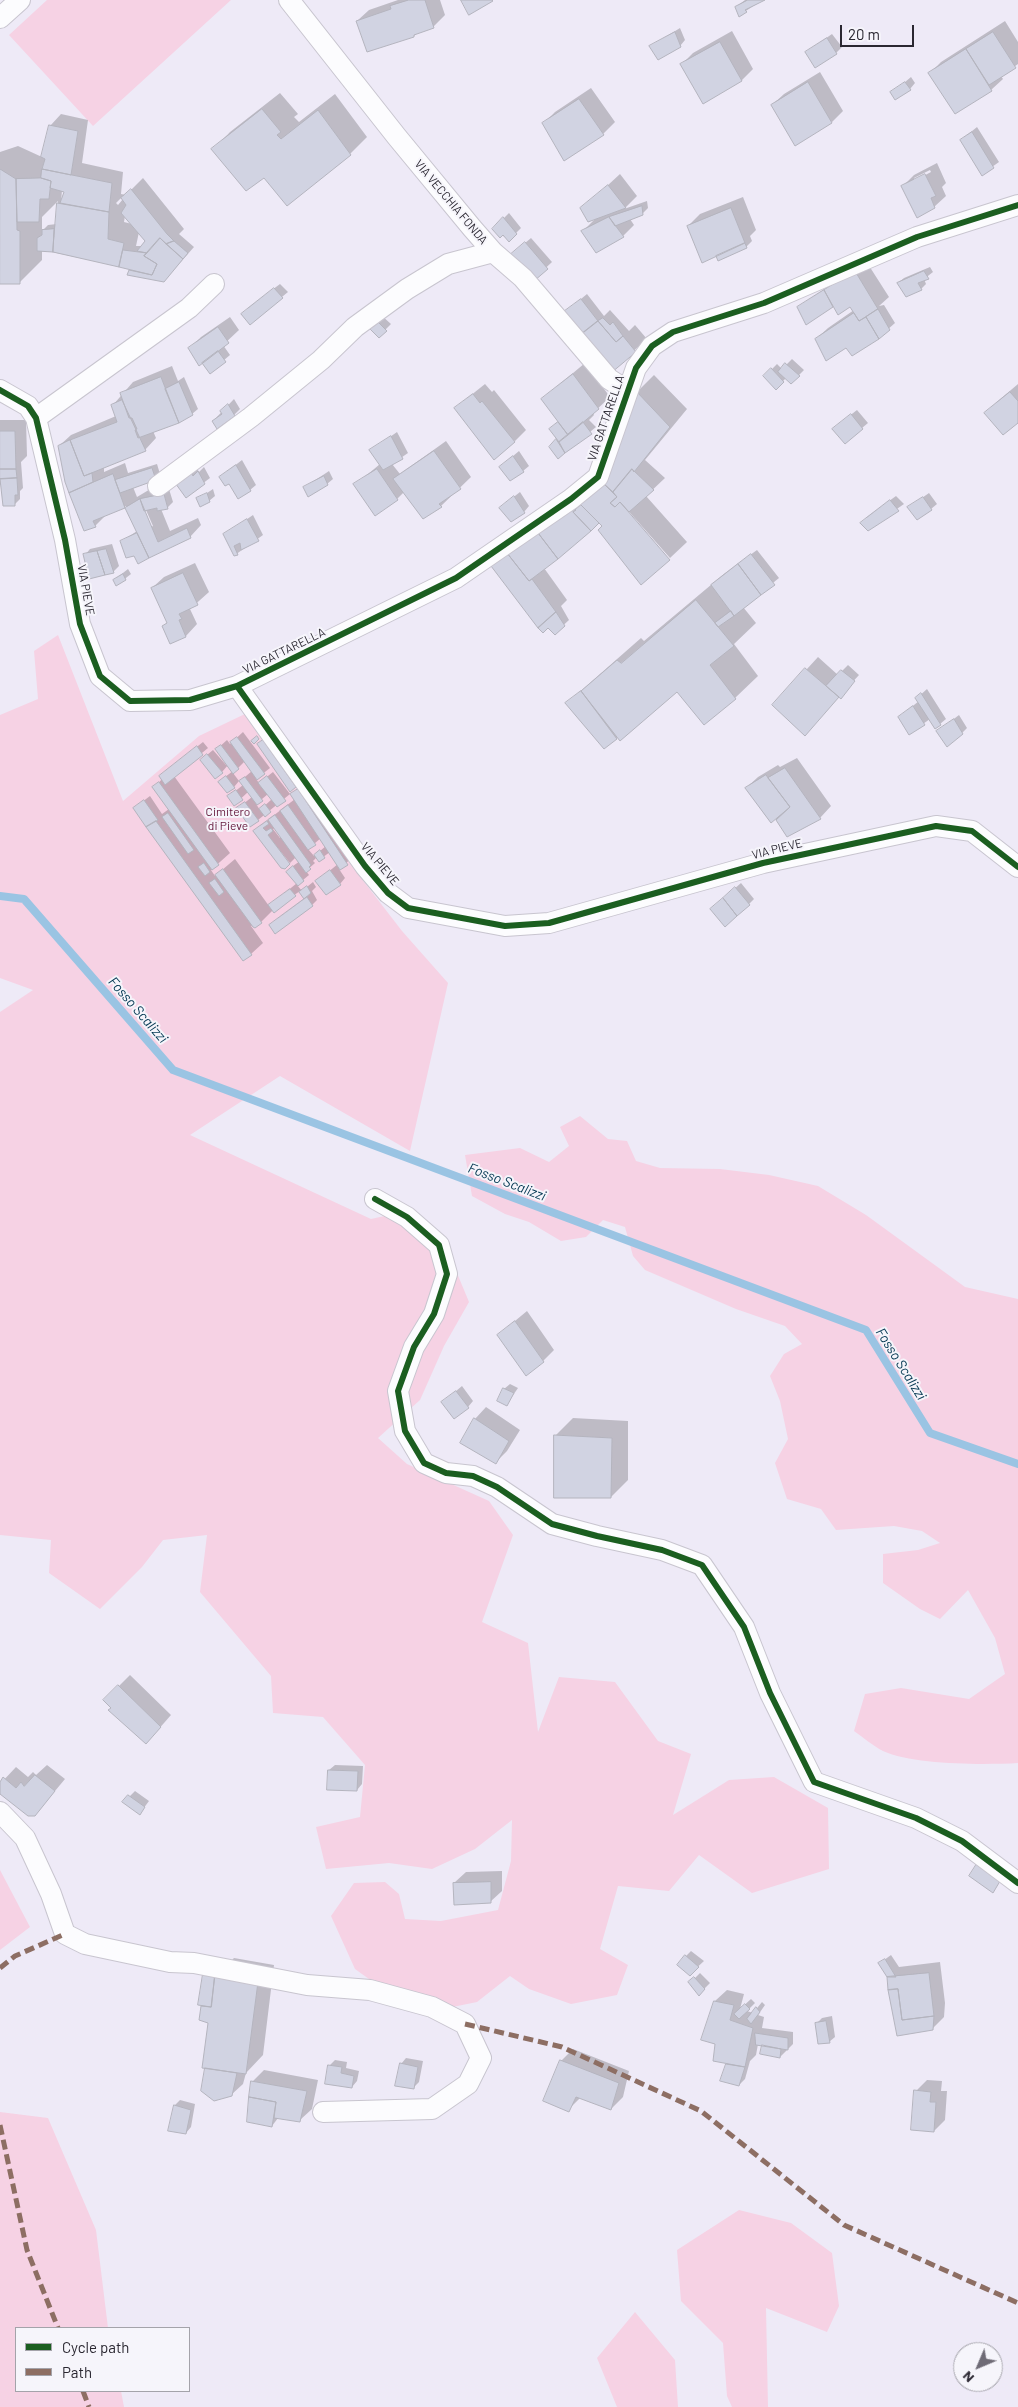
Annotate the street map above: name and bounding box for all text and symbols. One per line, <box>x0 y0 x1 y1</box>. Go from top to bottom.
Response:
scale bar <box>843 15 917 47</box>
text: 20 m <box>848 25 880 43</box>
street label: VIA VECCHIA FONDA <box>411 157 491 247</box>
street label: VIA GATTARELLA <box>585 373 627 463</box>
street label: VIA PIEVE <box>74 563 98 617</box>
street label: VIA GATTARELLA <box>240 625 328 677</box>
park label: Cimitero di Pieve <box>206 805 250 833</box>
street label: VIA PIEVE <box>750 836 804 862</box>
street label: VIA PIEVE <box>358 840 402 888</box>
water label: Fosso Scalizzi <box>105 974 171 1046</box>
water label: Fosso Scalizzi <box>466 1159 548 1205</box>
water label: Fosso Scalizzi <box>872 1325 930 1403</box>
legend <box>15 2327 190 2392</box>
text: Cycle path <box>62 2338 129 2356</box>
north arrow <box>953 2342 1003 2392</box>
text: Path <box>62 2363 92 2381</box>
text: N <box>958 2368 977 2387</box>

